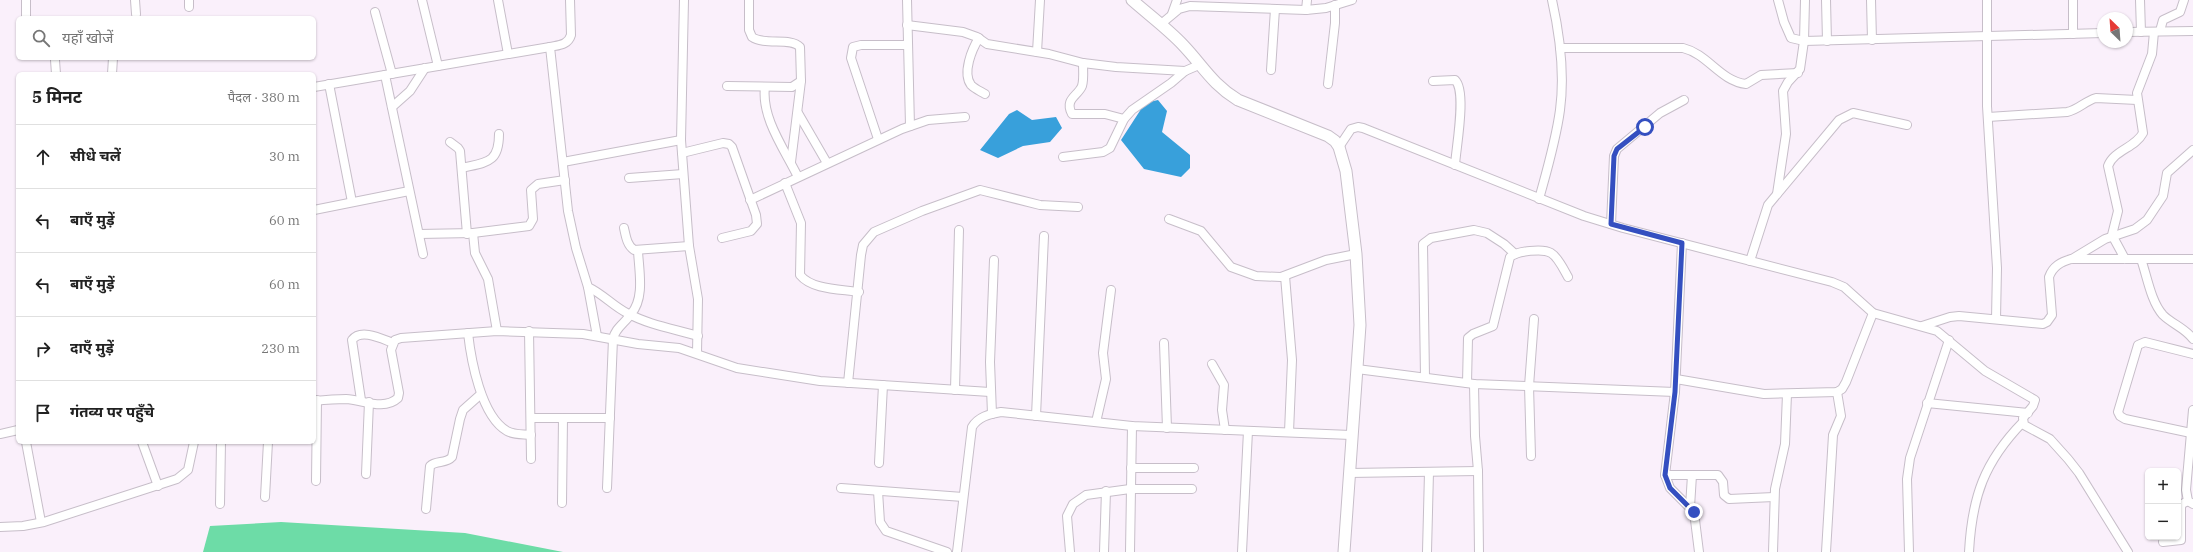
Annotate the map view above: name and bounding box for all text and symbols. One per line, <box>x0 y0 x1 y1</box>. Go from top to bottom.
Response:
north arrow <box>2097 12 2133 48</box>
search box <box>16 16 316 60</box>
icon: search <box>30 27 52 49</box>
text: यहाँ खोजें <box>62 28 113 47</box>
text: 5 मिनट <box>32 86 82 108</box>
text: पैदल · 380 m <box>228 89 300 106</box>
route start <box>1636 118 1654 136</box>
icon: ahead <box>32 146 54 168</box>
text: सीधे चलें <box>70 146 121 165</box>
text: 30 m <box>269 148 300 165</box>
icon: left <box>32 210 54 232</box>
text: बाएँ मुड़ें <box>70 210 115 229</box>
text: 60 m <box>269 212 300 229</box>
icon: left <box>32 274 54 296</box>
text: बाएँ मुड़ें <box>70 274 115 293</box>
text: 60 m <box>269 276 300 293</box>
icon: right <box>32 338 54 360</box>
text: दाएँ मुड़ें <box>70 338 114 357</box>
text: 230 m <box>261 340 300 357</box>
icon: arrive <box>32 402 54 424</box>
text: गंतव्य पर पहुँचे <box>70 402 154 421</box>
map controls <box>2145 468 2181 540</box>
button: + <box>2145 468 2181 504</box>
route end <box>1685 503 1703 521</box>
button: − <box>2145 504 2181 540</box>

